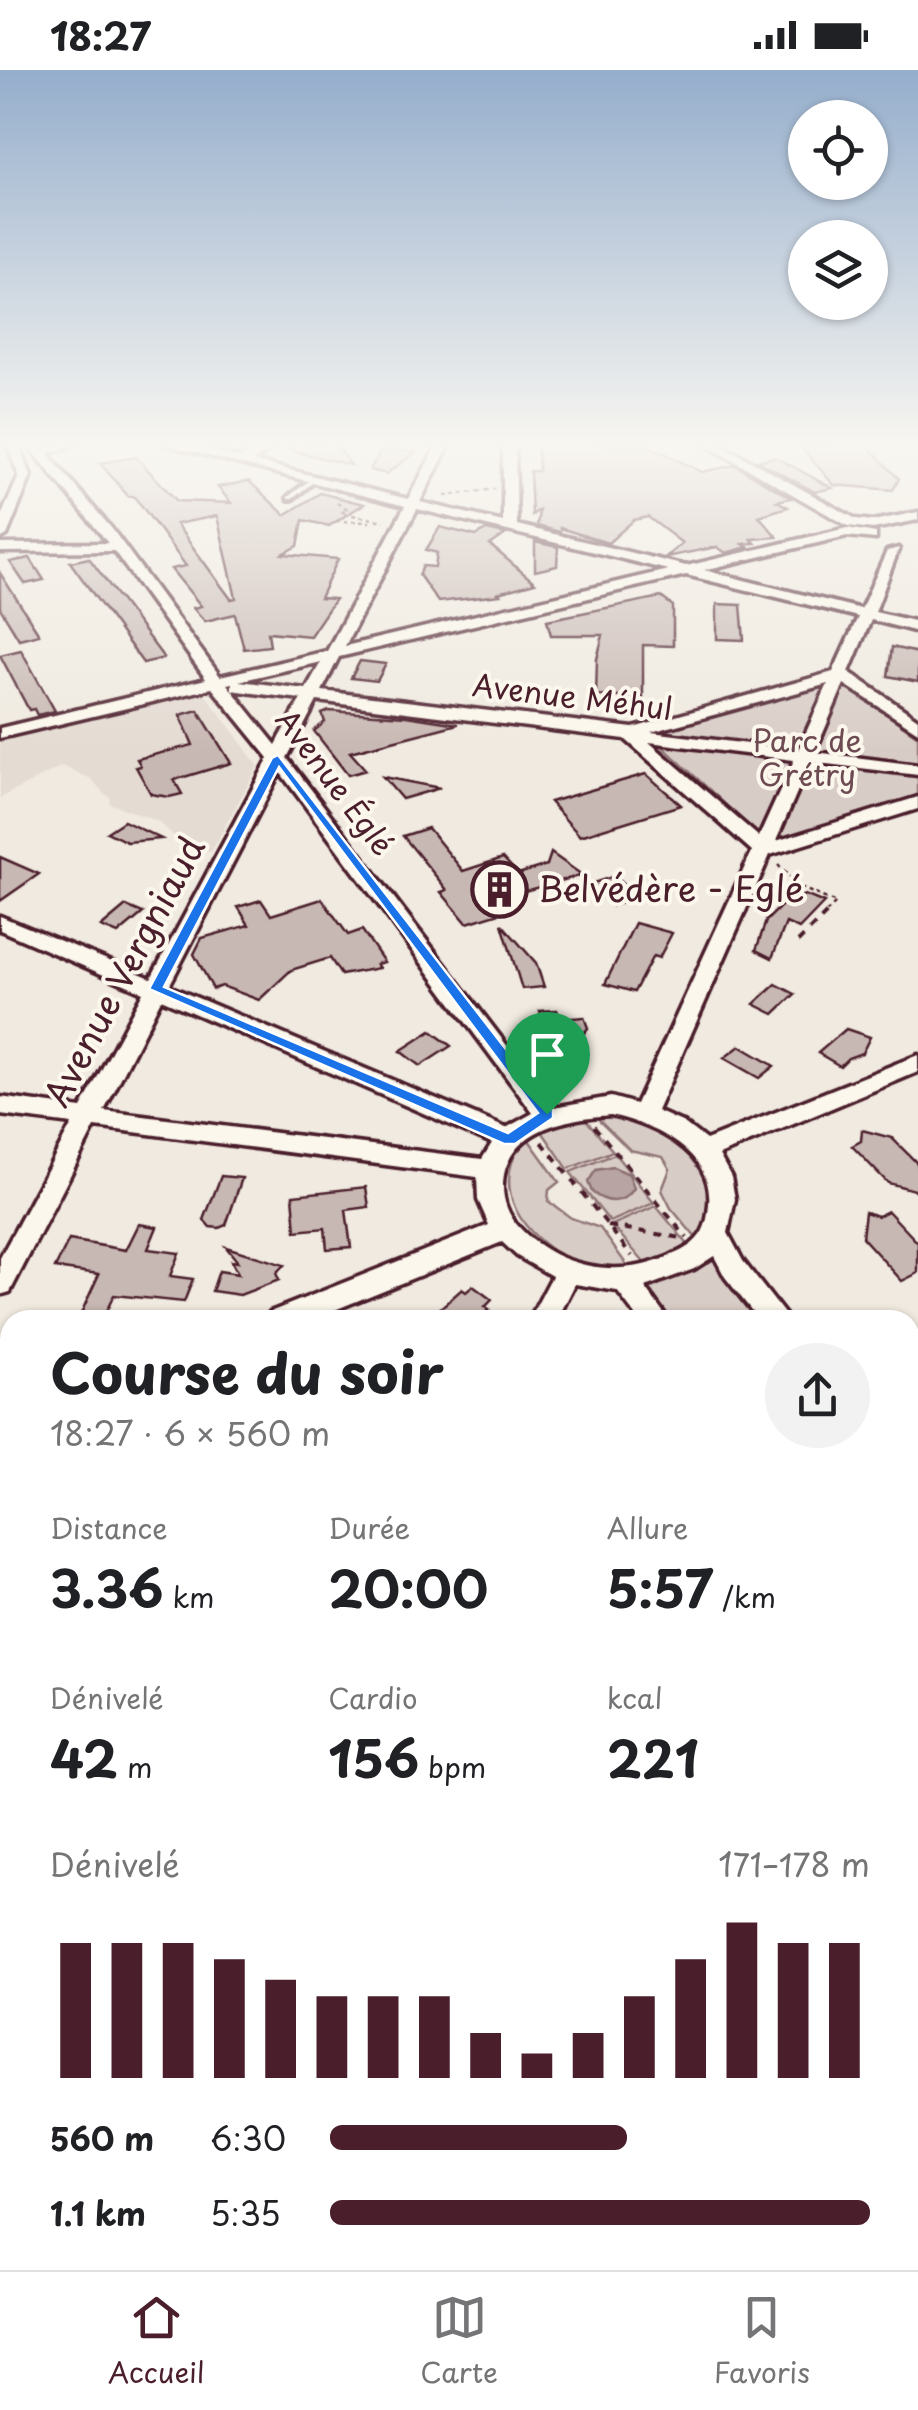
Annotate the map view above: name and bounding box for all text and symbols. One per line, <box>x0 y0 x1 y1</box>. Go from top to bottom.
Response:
text: 18:27 <box>50 7 151 64</box>
map controls <box>788 100 888 320</box>
button: locate <box>788 100 888 200</box>
button: layers <box>788 220 888 320</box>
street label: Avenue Méhul <box>470 661 675 730</box>
street label: Avenue Églé <box>266 699 406 864</box>
park label: Parc de Grétry <box>752 717 862 796</box>
street label: Avenue Vergniaud <box>29 826 216 1115</box>
building icon: Belvédère - Eglé <box>469 860 529 920</box>
place label: Belvédère - Eglé <box>538 861 805 914</box>
pin <box>505 1012 590 1115</box>
icon: arrive <box>520 1027 575 1082</box>
text: Course du soir <box>50 1330 444 1413</box>
button: share <box>765 1343 870 1448</box>
text: 18:27 · 6 × 560 m <box>50 1409 330 1457</box>
text: Distance <box>50 1506 168 1549</box>
text: Durée <box>328 1506 410 1549</box>
text: Allure <box>607 1506 688 1549</box>
text: 3.36 <box>50 1549 163 1625</box>
text: 20:00 <box>328 1549 488 1625</box>
text: 5:57 <box>607 1549 713 1625</box>
text: km <box>163 1575 215 1618</box>
text: /km <box>713 1575 776 1618</box>
text: Dénivelé <box>50 1676 164 1719</box>
text: Cardio <box>328 1676 417 1719</box>
text: kcal <box>607 1676 663 1719</box>
text: 42 <box>50 1719 118 1795</box>
text: 156 <box>328 1719 419 1795</box>
text: 221 <box>607 1719 699 1795</box>
text: m <box>118 1745 152 1788</box>
text: bpm <box>419 1745 486 1788</box>
text: Dénivelé <box>50 1840 180 1888</box>
text: 171–178 m <box>718 1840 870 1888</box>
text: 560 m <box>50 2114 154 2162</box>
text: 6:30 <box>210 2114 286 2162</box>
text: 1.1 km <box>50 2189 146 2237</box>
text: 5:35 <box>210 2189 281 2237</box>
tab: Accueil <box>108 2290 204 2393</box>
tab: Carte <box>420 2290 498 2393</box>
tab: Favoris <box>714 2290 810 2393</box>

